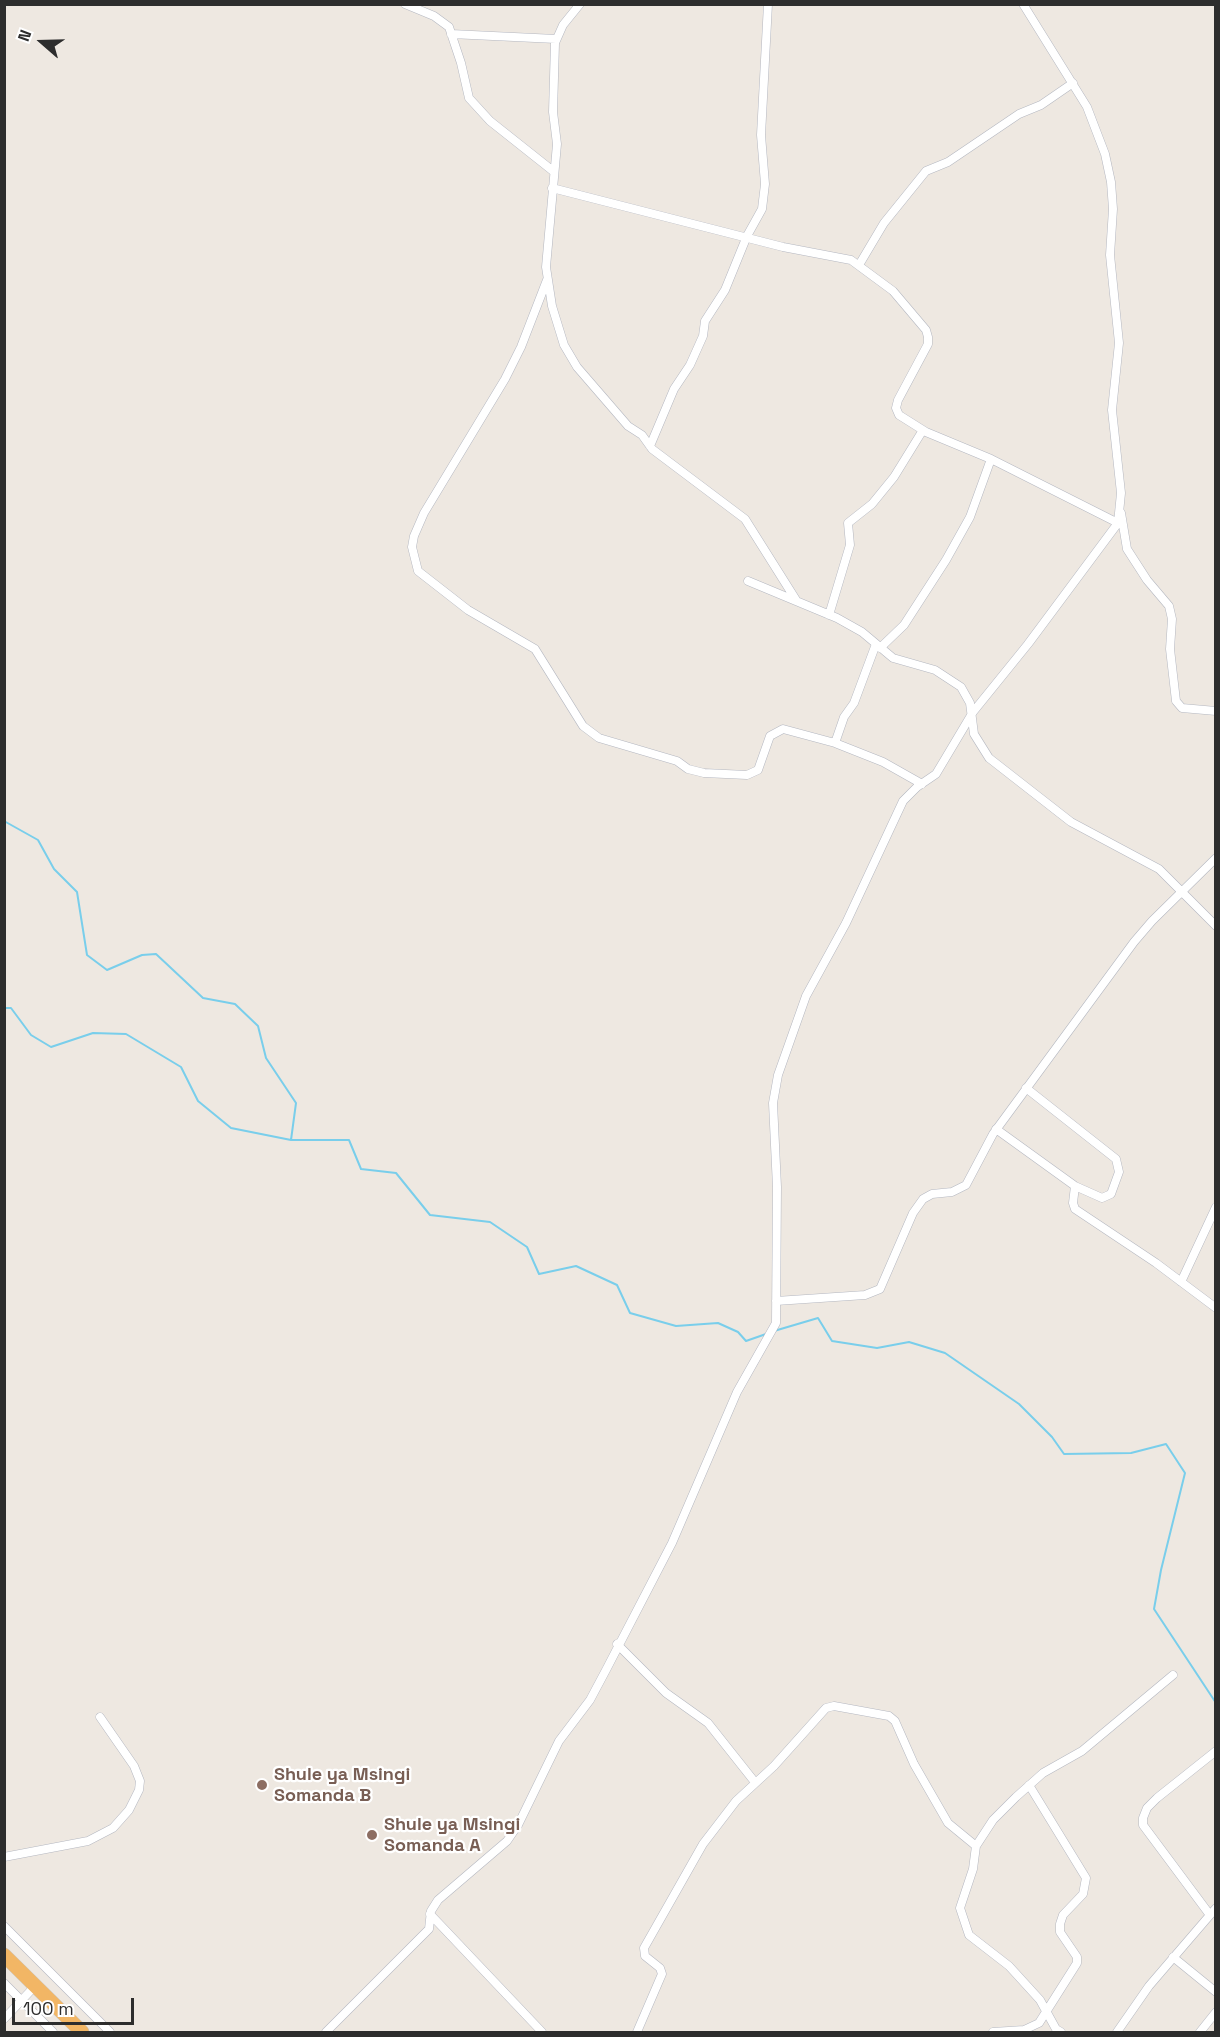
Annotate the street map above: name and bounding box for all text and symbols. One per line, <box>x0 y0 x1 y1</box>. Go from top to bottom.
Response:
north arrow <box>12 12 72 72</box>
text: N <box>13 27 36 44</box>
place label: Shule ya Msingi Somanda B <box>274 1764 410 1806</box>
marker: Shule ya Msingi Somanda B <box>255 1778 269 1792</box>
place label: Shule ya Msingi Somanda A <box>384 1814 520 1856</box>
marker: Shule ya Msingi Somanda A <box>365 1828 379 1842</box>
scale bar <box>15 1986 136 2024</box>
text: 100 m <box>23 1997 74 2020</box>

